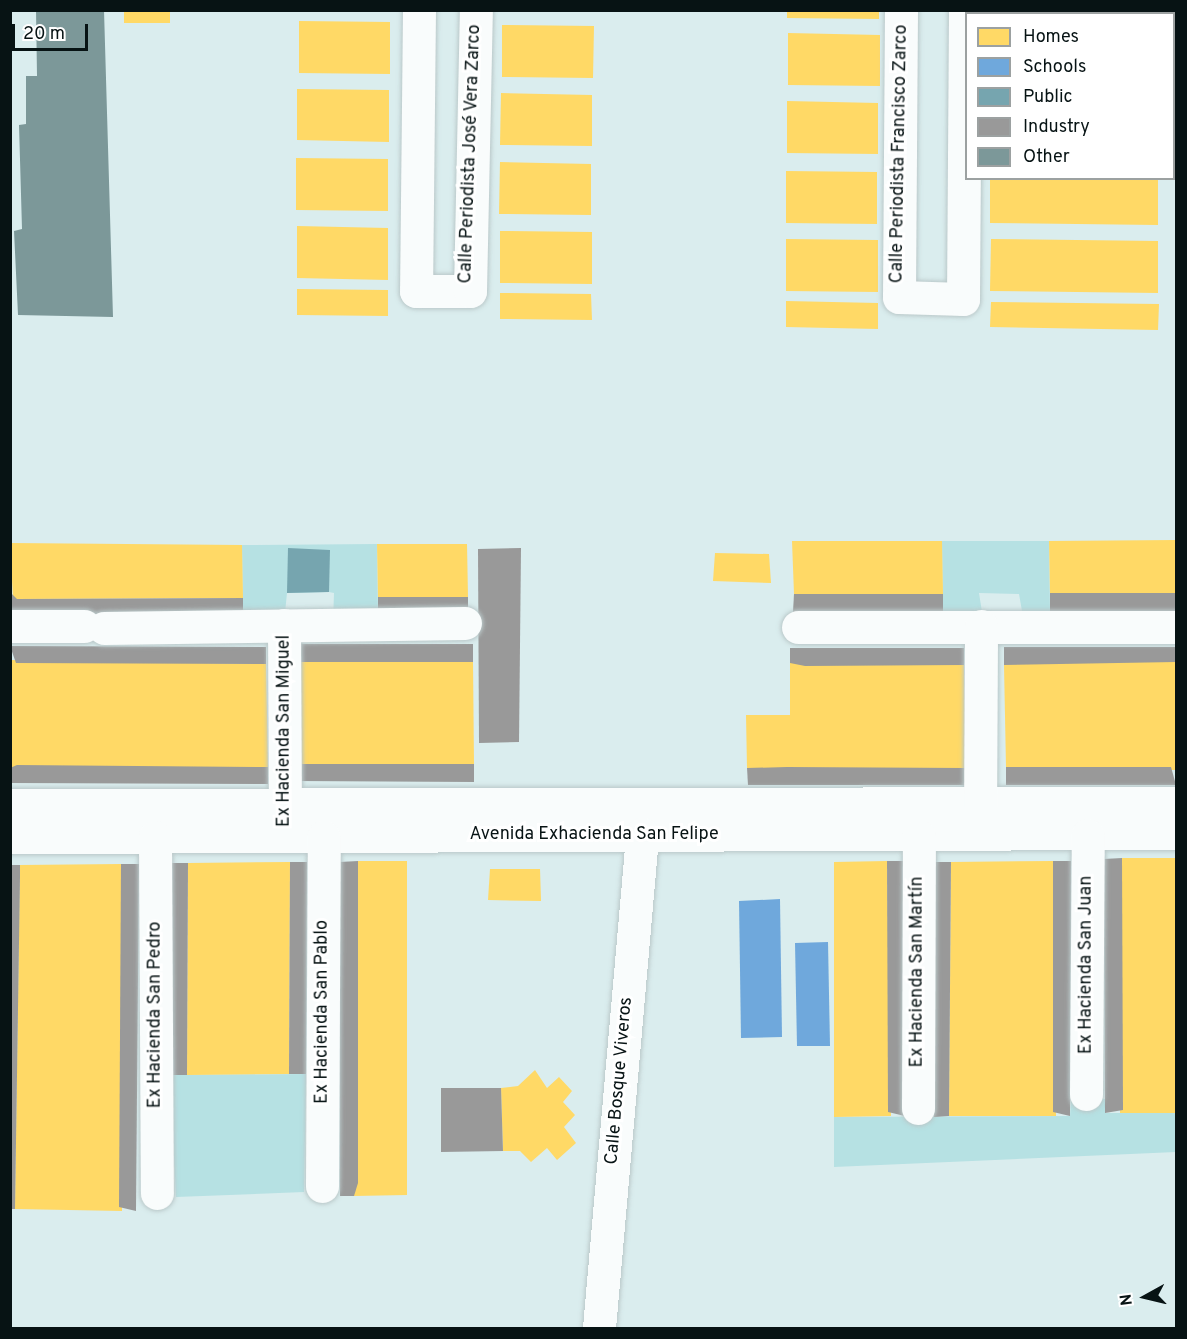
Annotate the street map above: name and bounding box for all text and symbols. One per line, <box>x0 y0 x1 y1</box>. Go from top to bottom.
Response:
scale bar <box>15 12 92 50</box>
legend <box>965 12 1175 180</box>
text: 20 m <box>23 23 65 46</box>
street label: Calle Periodista José Vera Zarco <box>456 24 486 284</box>
street label: Calle Periodista Francisco Zarco <box>887 24 913 284</box>
text: Homes <box>1023 26 1079 49</box>
text: Schools <box>1023 56 1086 79</box>
text: Public <box>1023 86 1073 109</box>
text: Industry <box>1023 116 1090 139</box>
text: Other <box>1023 146 1070 169</box>
street label: Ex Hacienda San Miguel <box>274 635 296 827</box>
street label: Avenida Exhacienda San Felipe <box>469 824 719 846</box>
street label: Ex Hacienda San Martín <box>907 876 929 1068</box>
street label: Ex Hacienda San Juan <box>1076 876 1098 1054</box>
street label: Ex Hacienda San Pablo <box>312 920 334 1104</box>
street label: Ex Hacienda San Pedro <box>145 922 167 1108</box>
street label: Calle Bosque Viveros <box>602 996 638 1166</box>
north arrow <box>1115 1267 1175 1327</box>
text: N <box>1116 1292 1138 1307</box>

